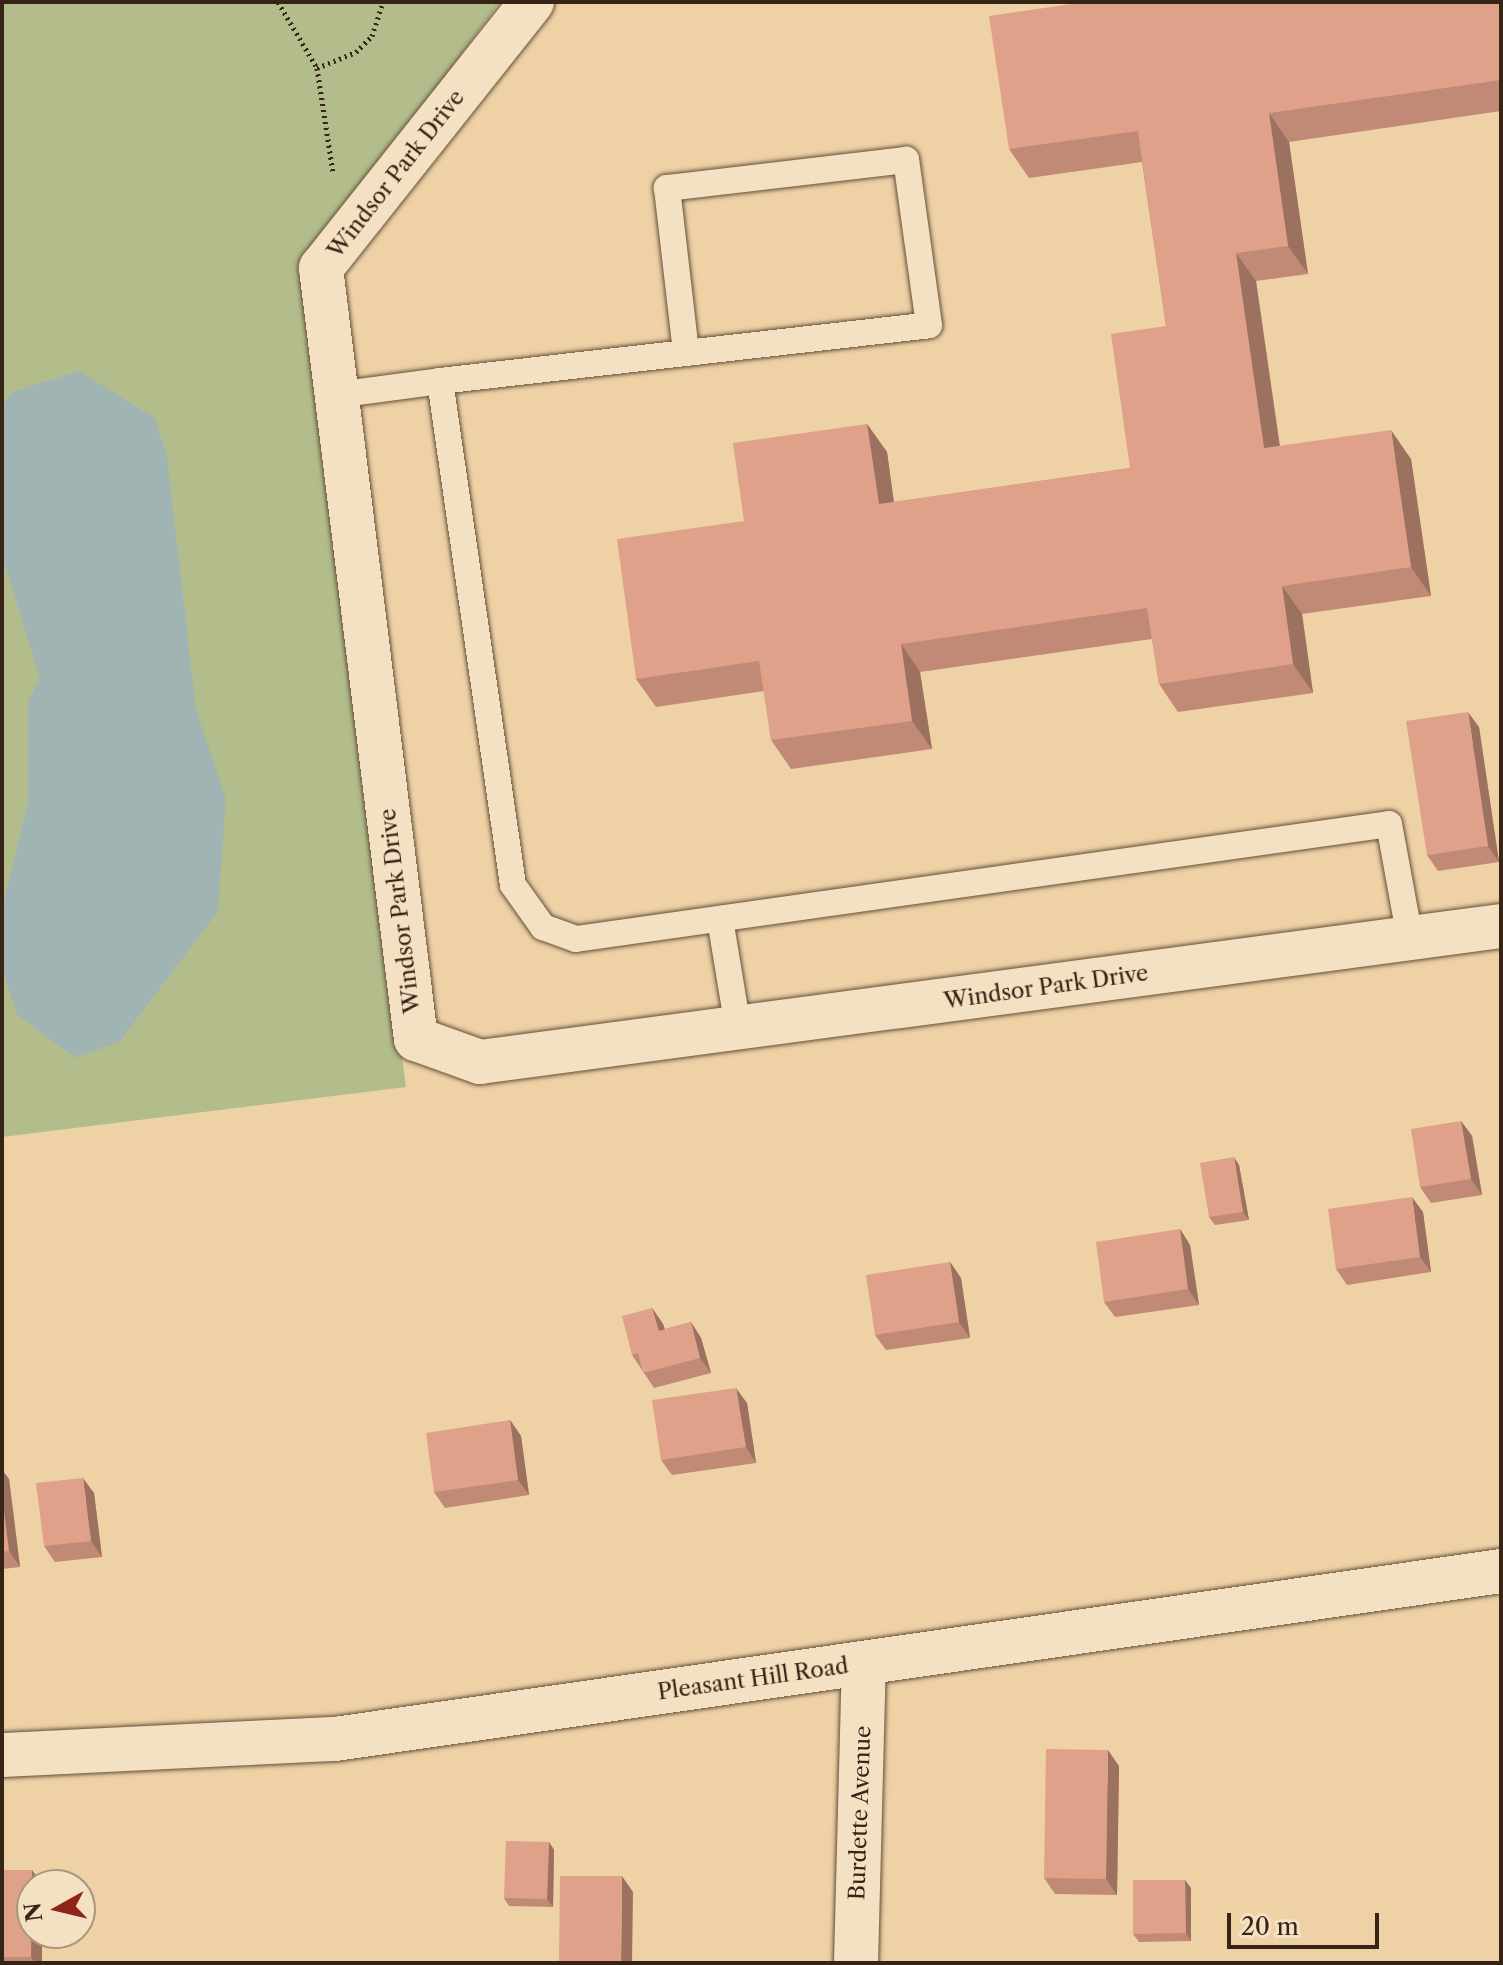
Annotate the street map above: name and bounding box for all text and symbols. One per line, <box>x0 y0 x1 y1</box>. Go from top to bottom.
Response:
street label: Windsor Park Drive <box>322 84 470 264</box>
street label: Windsor Park Drive <box>374 807 426 1015</box>
street label: Windsor Park Drive <box>942 960 1150 1014</box>
street label: Pleasant Hill Road <box>656 1653 850 1705</box>
street label: Burdette Avenue <box>844 1725 876 1901</box>
north arrow <box>16 1869 96 1949</box>
scale bar <box>1231 1897 1383 1947</box>
text: N <box>19 1901 48 1923</box>
text: 20 m <box>1241 1912 1299 1941</box>

